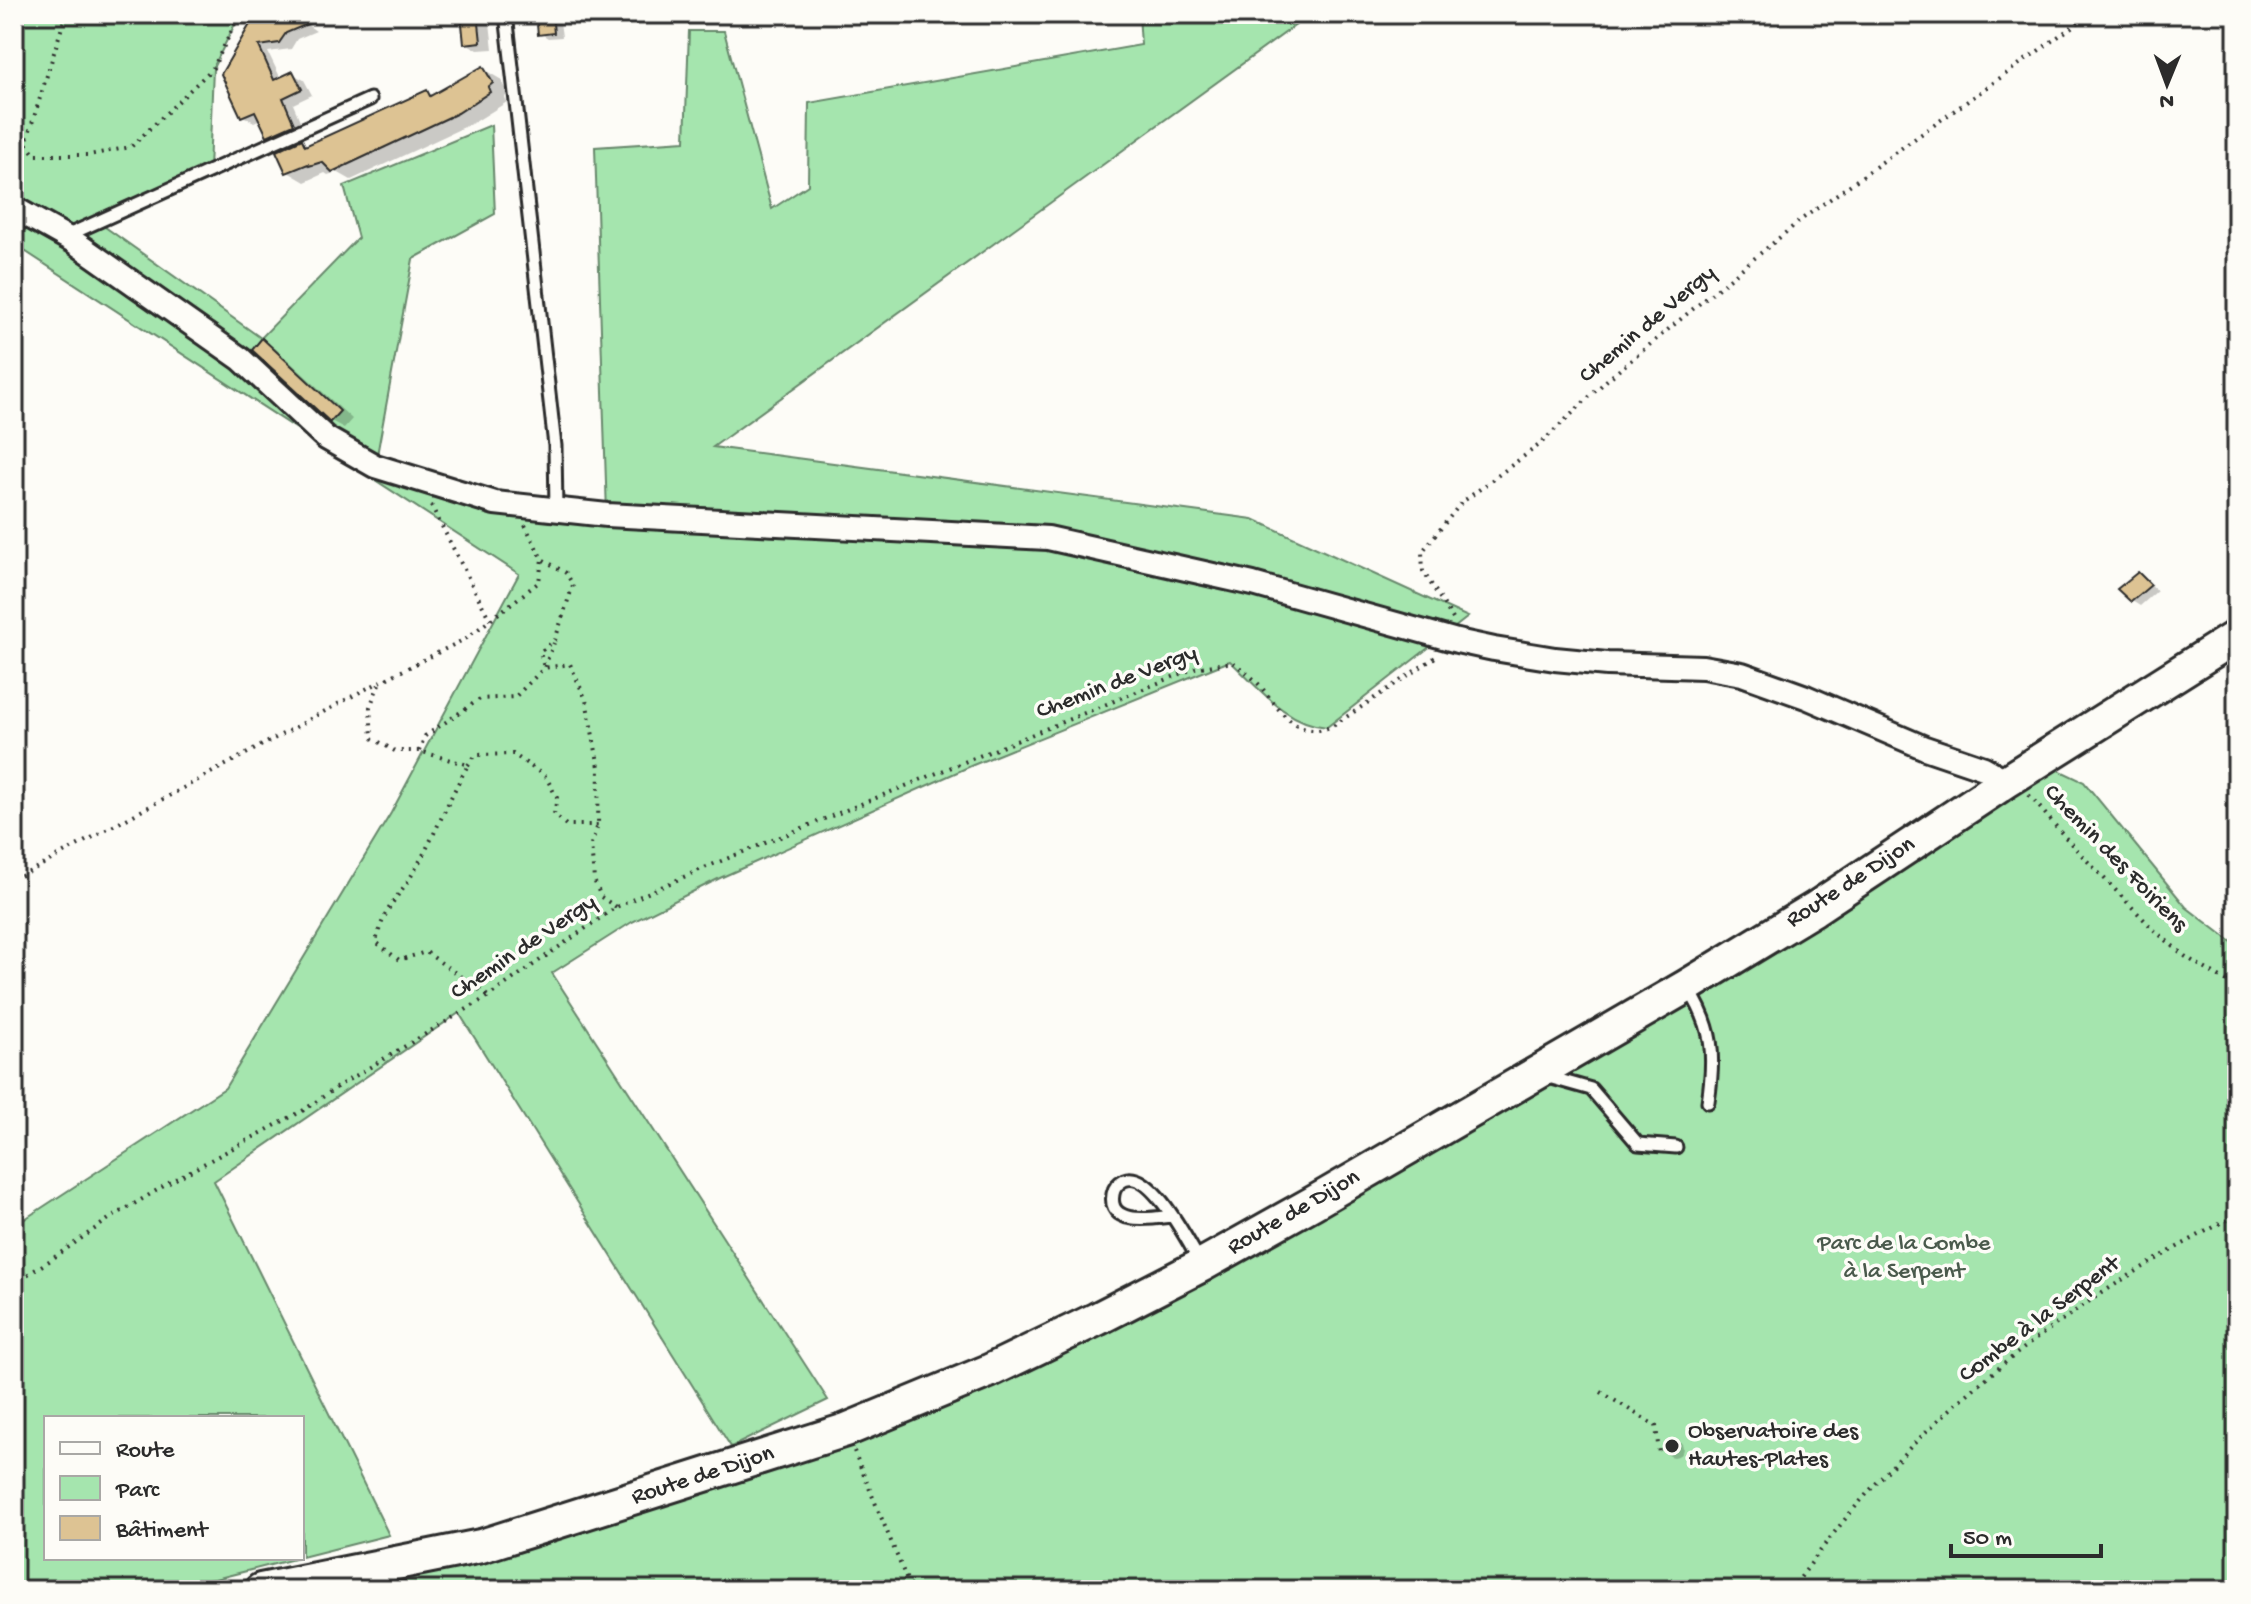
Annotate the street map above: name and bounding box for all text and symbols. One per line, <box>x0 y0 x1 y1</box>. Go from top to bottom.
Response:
north arrow <box>2127 44 2207 124</box>
text: N <box>2159 87 2174 113</box>
street label: Chemin de Vergy <box>1574 259 1722 391</box>
street label: Chemin de Vergy <box>1033 639 1201 727</box>
street label: Chemin des Foiriens <box>2037 779 2194 940</box>
street label: Route de Dijon <box>1781 830 1921 935</box>
street label: Chemin de Vergy <box>446 889 602 1007</box>
street label: Route de Dijon <box>1223 1163 1366 1263</box>
park label: Parc de la Combe à la Serpent <box>1817 1230 1991 1287</box>
street label: Combe à la Serpent <box>1954 1249 2128 1390</box>
legend <box>44 1416 304 1560</box>
place label: Observatoire des Hautes-Plates <box>1688 1418 1859 1475</box>
text: Route <box>116 1437 175 1466</box>
marker: Observatoire des Hautes-Plates <box>1663 1437 1681 1455</box>
street label: Route de Dijon <box>628 1439 778 1513</box>
text: Parc <box>115 1477 160 1506</box>
scale bar <box>1951 1508 2101 1558</box>
text: Bâtiment <box>115 1517 209 1546</box>
text: 50 m <box>1963 1525 2012 1554</box>

